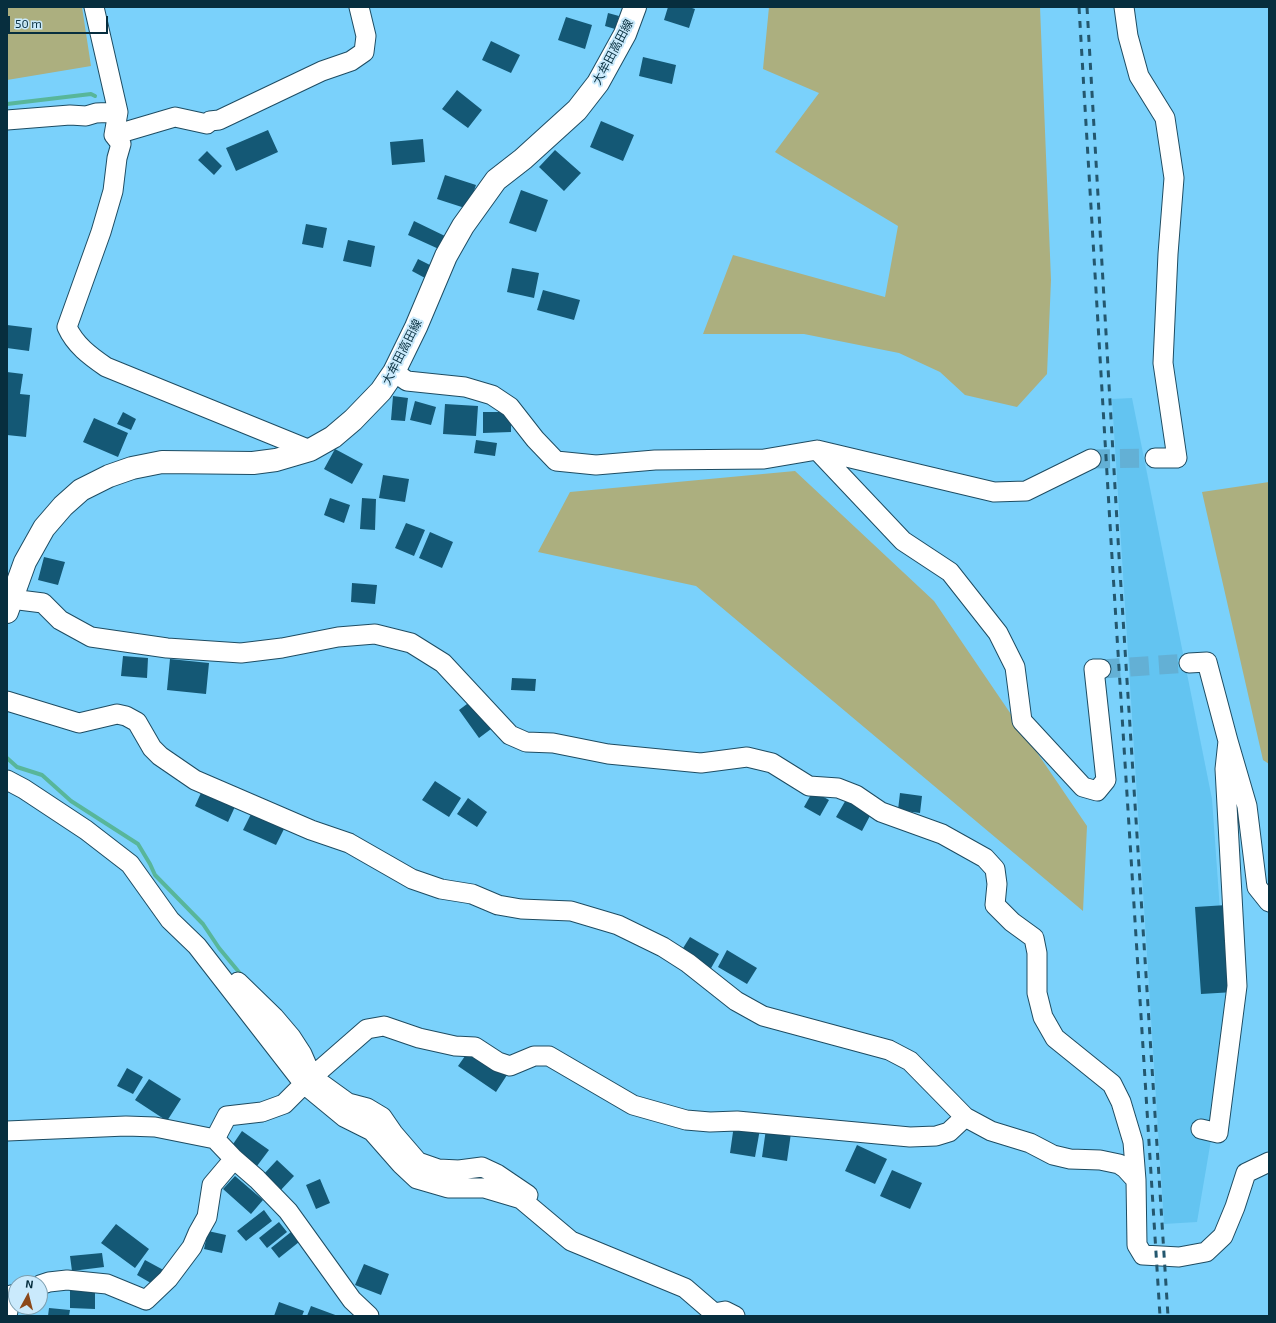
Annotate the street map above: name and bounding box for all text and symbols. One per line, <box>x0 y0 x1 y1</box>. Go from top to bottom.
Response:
scale bar <box>10 8 110 34</box>
text: 50 m <box>15 16 42 30</box>
street label: 大牟田高田線 <box>590 17 636 87</box>
street label: 大牟田高田線 <box>379 317 425 387</box>
north arrow <box>8 1275 48 1315</box>
text: N <box>25 1277 34 1291</box>

